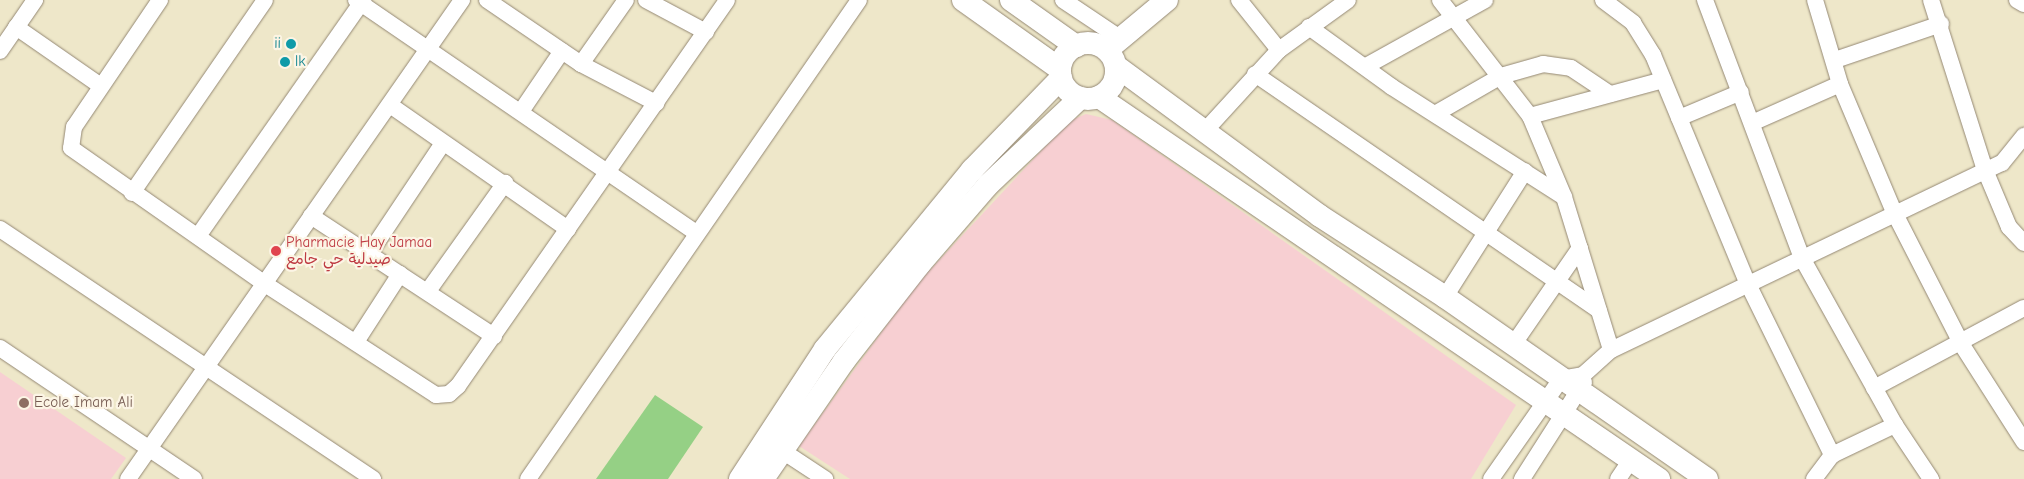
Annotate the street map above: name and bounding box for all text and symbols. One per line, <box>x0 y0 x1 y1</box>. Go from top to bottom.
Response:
place label: ii <box>274 35 281 53</box>
marker: ii <box>285 38 297 50</box>
place label: lk <box>295 53 306 71</box>
marker: lk <box>279 56 291 68</box>
place label: Pharmacie Hay Jamaa صيدلية حي جامع <box>286 233 432 268</box>
marker: Pharmacie Hay Jamaa صيدلية حي جامع <box>270 245 282 257</box>
place label: Ecole Imam Ali <box>34 394 133 412</box>
marker: Ecole Imam Ali <box>18 397 30 409</box>

